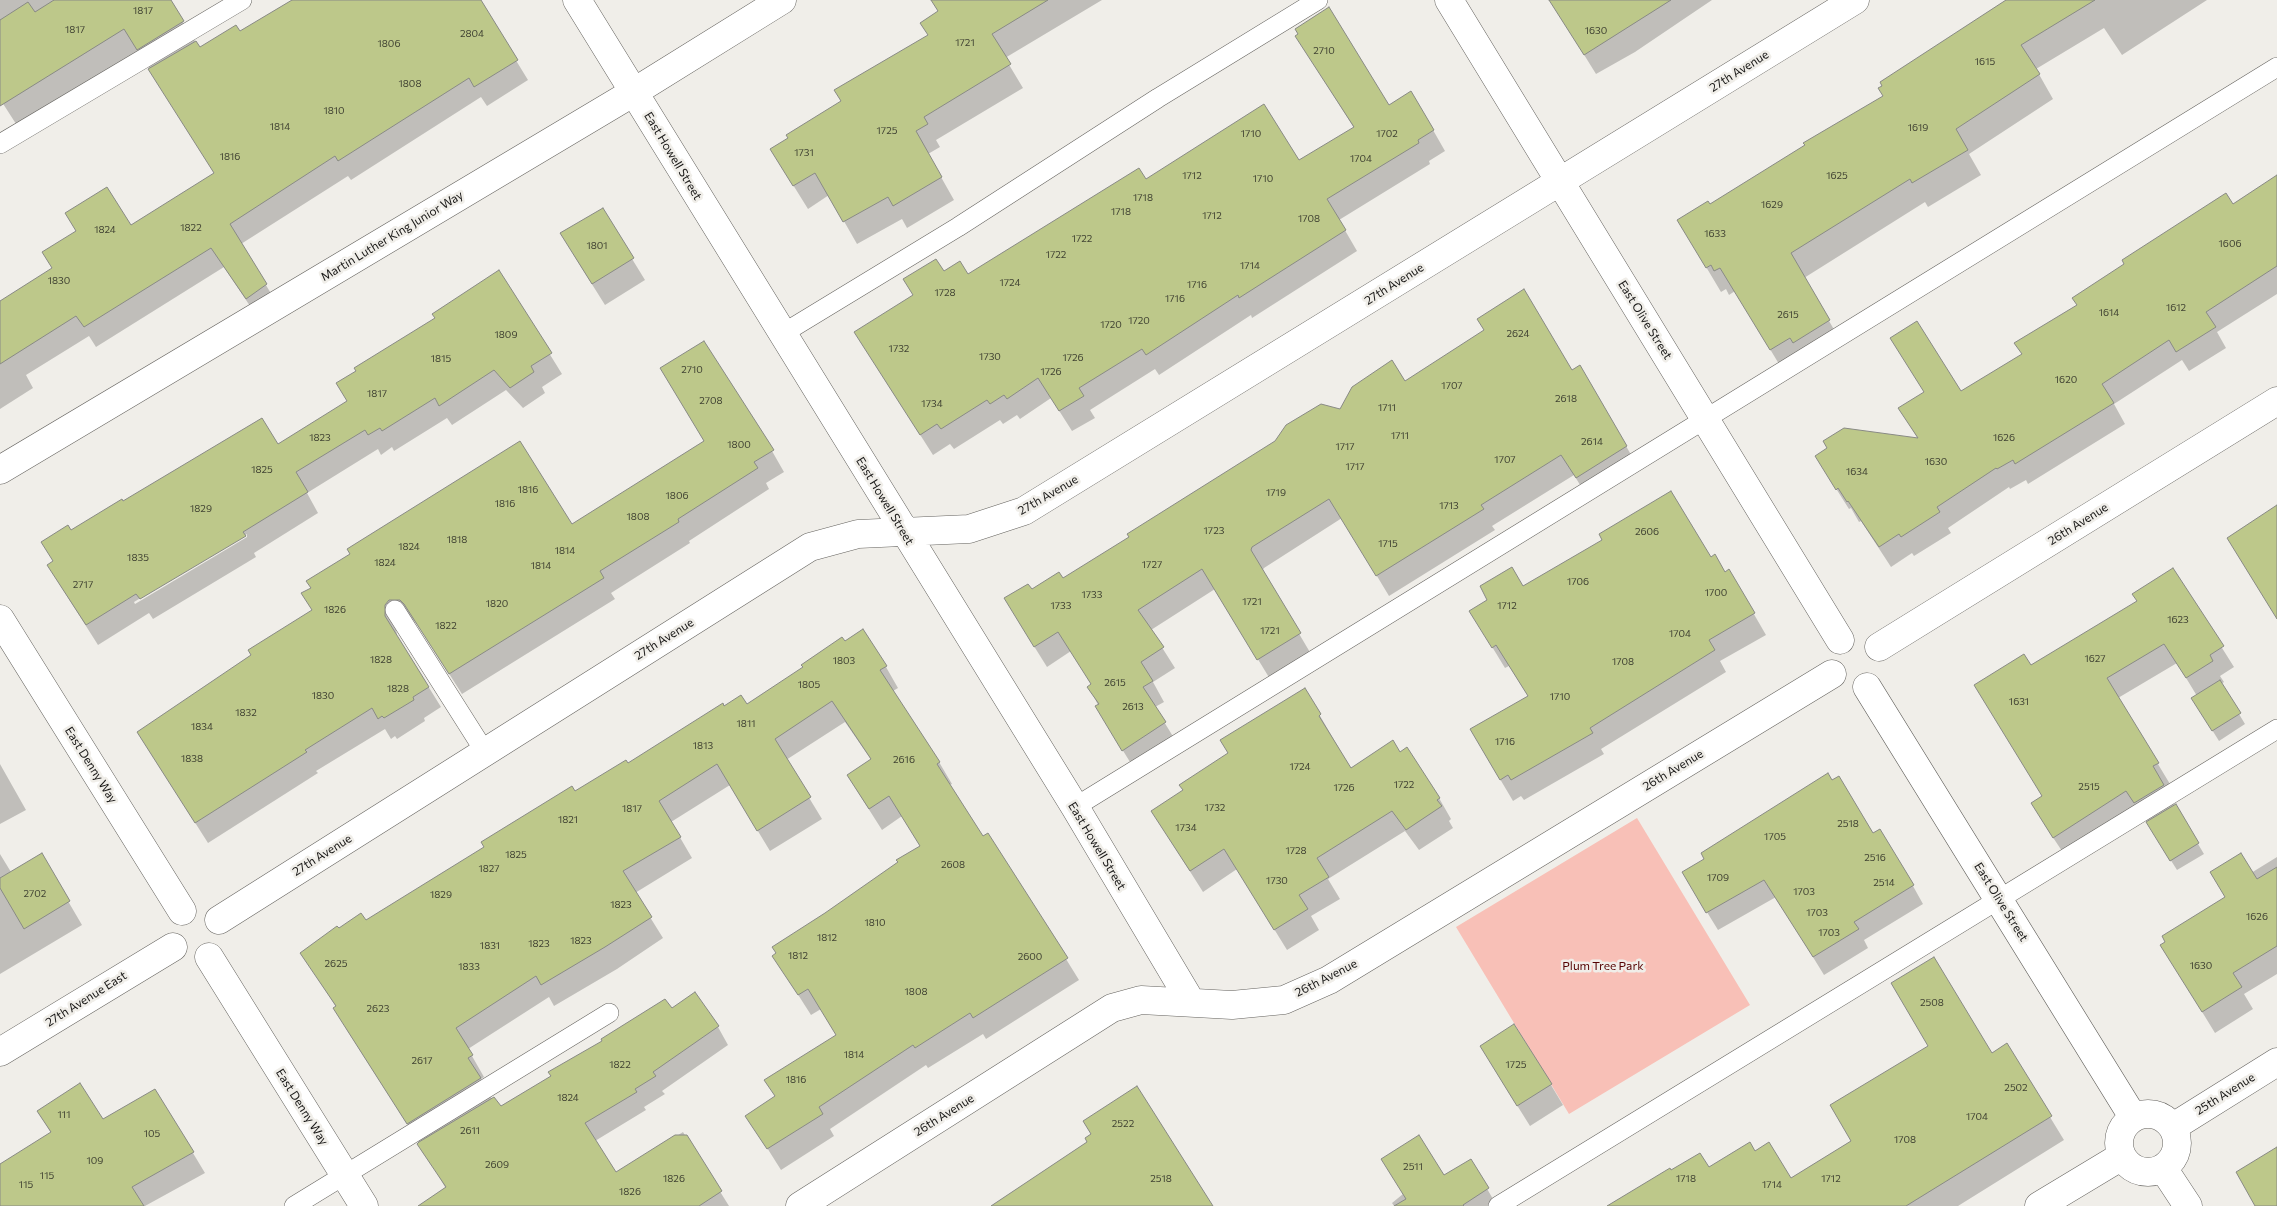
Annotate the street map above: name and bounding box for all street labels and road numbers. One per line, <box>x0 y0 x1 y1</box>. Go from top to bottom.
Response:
street label: 27th Avenue <box>1707 47 1771 95</box>
street label: East Howell Street <box>641 109 705 203</box>
street label: Martin Luther King Junior Way <box>318 188 466 284</box>
street label: 27th Avenue <box>1362 260 1426 308</box>
street label: East Olive Street <box>1615 278 1675 362</box>
street label: East Howell Street <box>853 454 917 548</box>
street label: 27th Avenue <box>1015 472 1081 518</box>
street label: 26th Avenue <box>2045 500 2111 548</box>
street label: 27th Avenue <box>632 615 696 663</box>
street label: East Denny Way <box>62 724 120 806</box>
street label: 26th Avenue <box>1640 746 1706 794</box>
street label: East Howell Street <box>1065 799 1129 893</box>
street label: 27th Avenue <box>290 831 354 879</box>
street label: East Olive Street <box>1971 860 2031 944</box>
street label: 26th Avenue <box>1292 956 1360 1000</box>
street label: 27th Avenue East <box>43 968 129 1030</box>
street label: East Denny Way <box>273 1066 331 1148</box>
street label: 25th Avenue <box>2193 1070 2257 1118</box>
street label: 26th Avenue <box>911 1091 977 1139</box>

